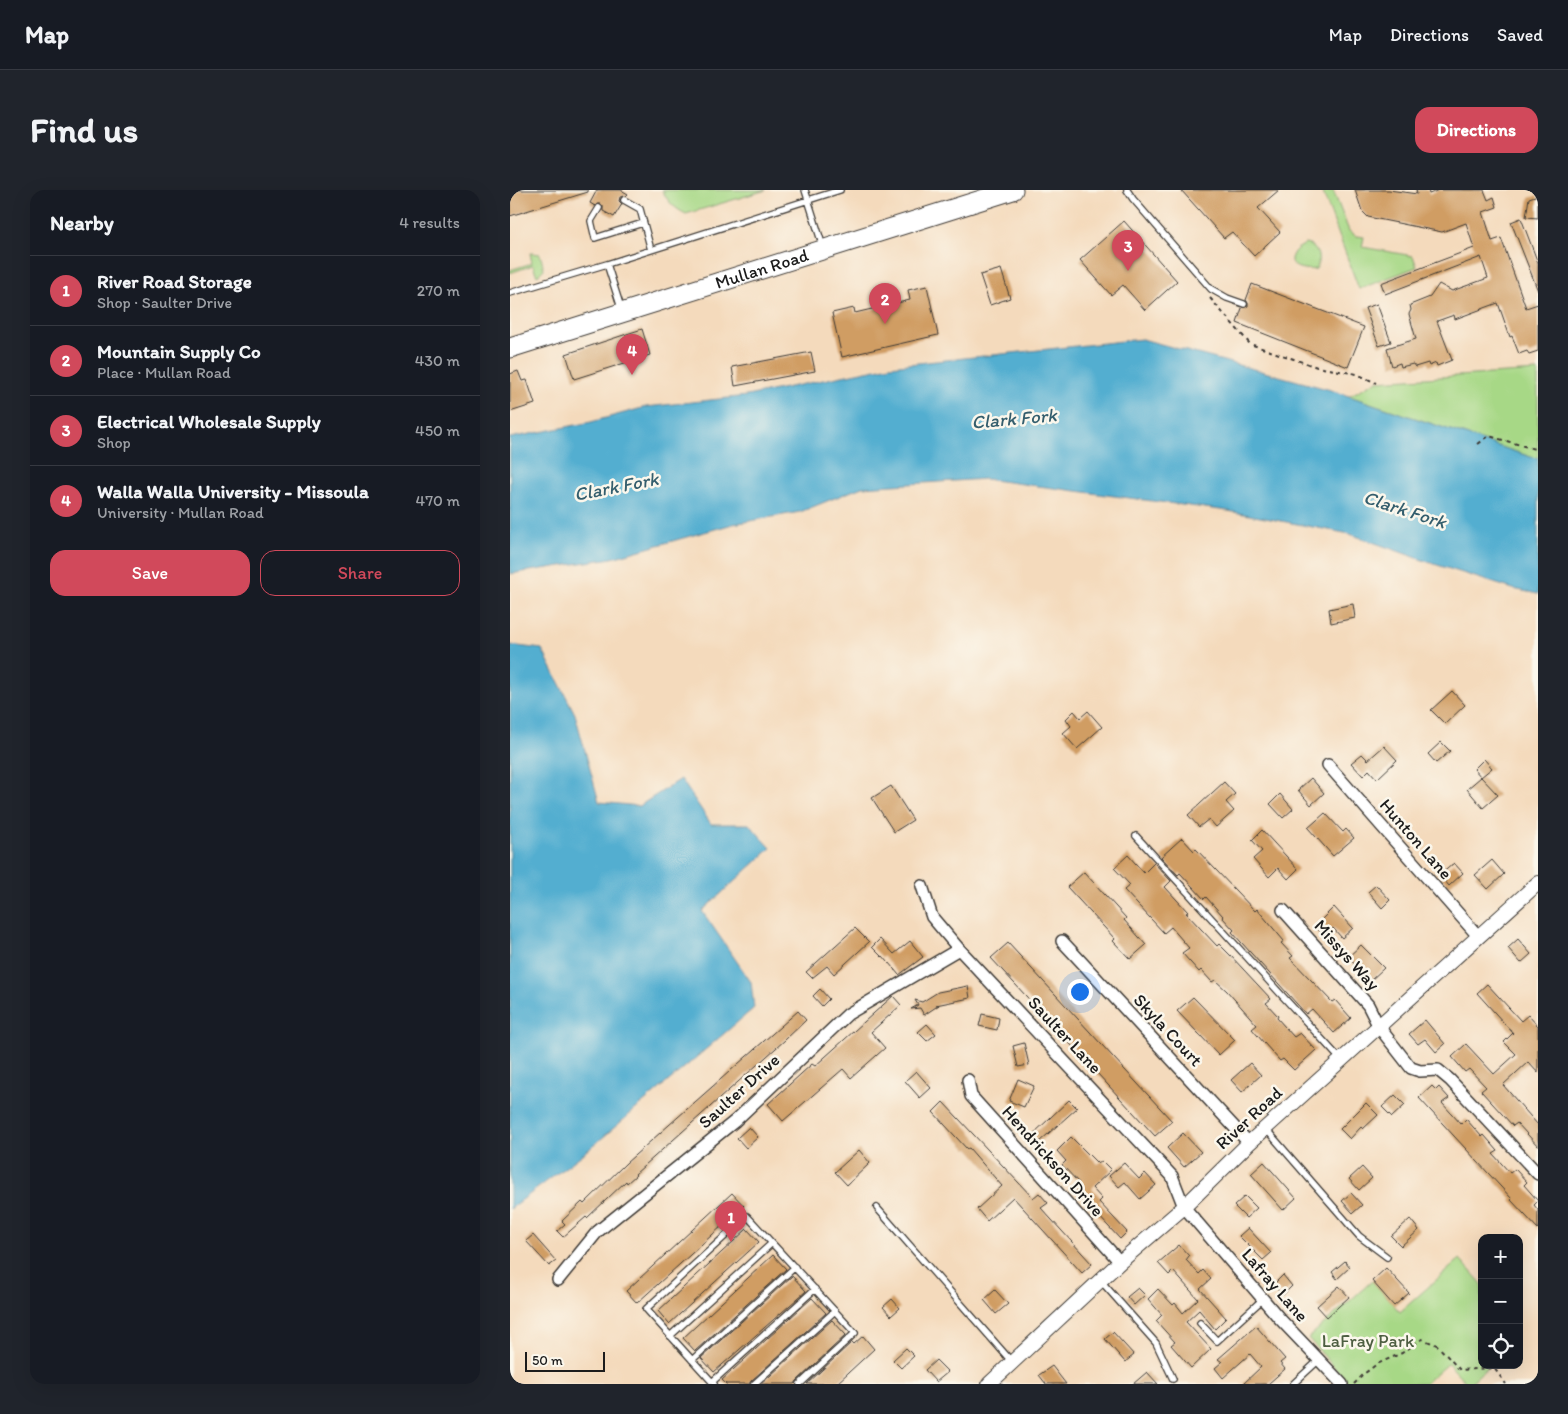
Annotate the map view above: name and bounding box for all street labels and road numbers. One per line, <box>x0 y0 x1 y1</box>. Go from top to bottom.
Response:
street label: Mullan Road <box>712 244 811 294</box>
street label: Hunton Lane <box>1375 794 1457 884</box>
street label: Missys Way <box>1309 915 1385 995</box>
street label: Skyla Court <box>1129 989 1207 1071</box>
street label: Saulter Lane <box>1023 992 1107 1078</box>
street label: Saulter Drive <box>694 1049 784 1133</box>
street label: River Road <box>1211 1082 1287 1154</box>
street label: Hendrickson Drive <box>997 1101 1109 1221</box>
street label: Lafray Lane <box>1237 1244 1313 1326</box>

